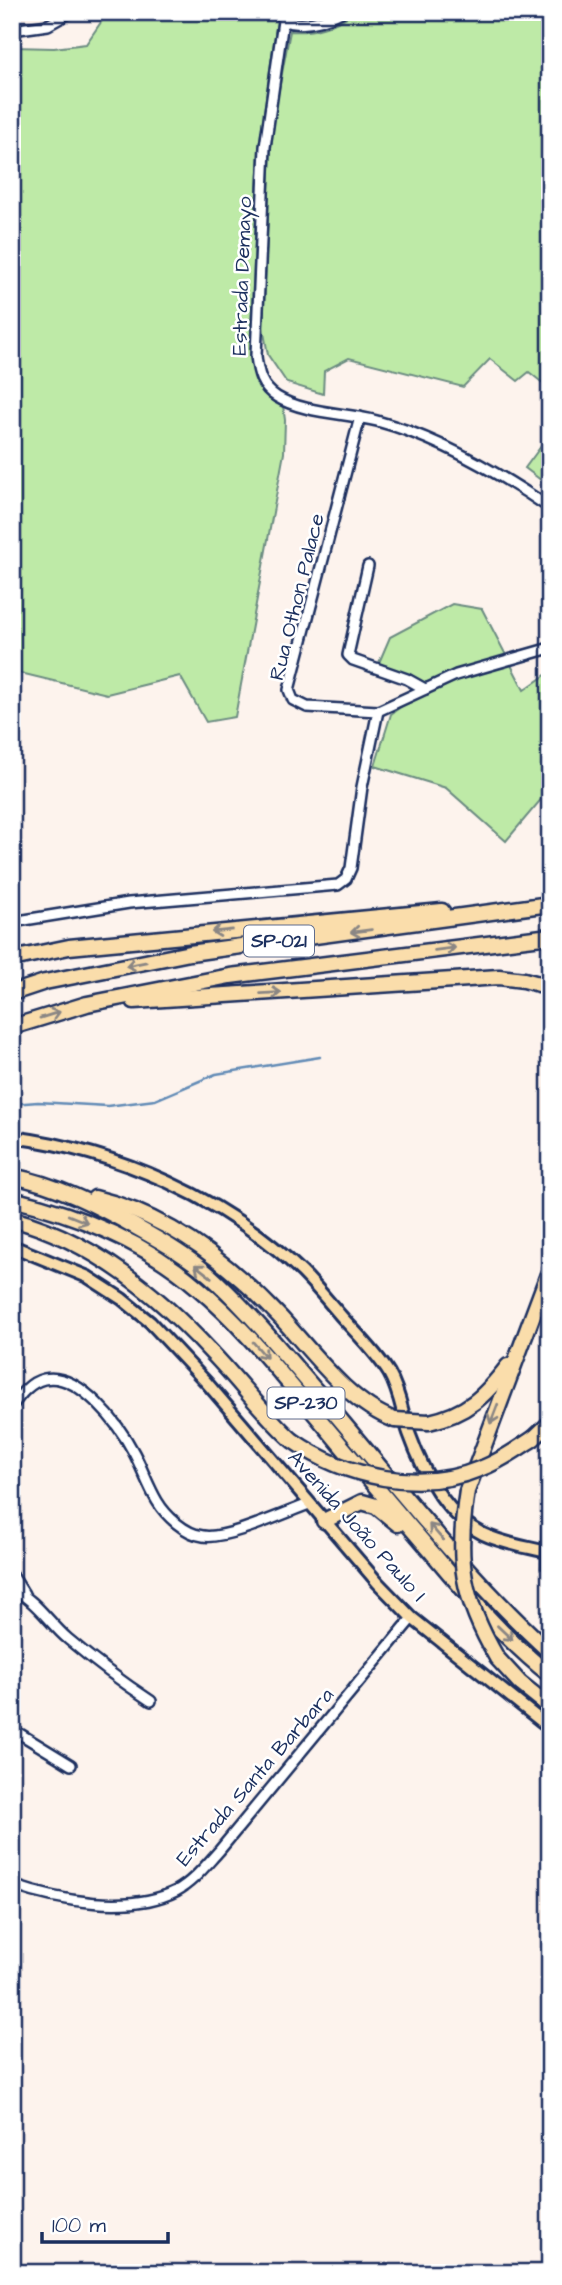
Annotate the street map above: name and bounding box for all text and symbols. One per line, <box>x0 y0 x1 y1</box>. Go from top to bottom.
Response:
street label: Estrada Demayo <box>225 196 261 356</box>
street label: Rua Othon Palace <box>262 510 332 684</box>
one-way arrow <box>212 925 234 938</box>
road number: SP-021 <box>244 925 314 956</box>
one-way arrow <box>350 925 373 938</box>
one-way arrow <box>433 943 456 956</box>
one-way arrow <box>125 957 148 971</box>
one-way arrow <box>260 986 283 999</box>
one-way arrow <box>38 1008 60 1021</box>
one-way arrow <box>66 1213 88 1226</box>
one-way arrow <box>194 1263 213 1278</box>
one-way arrow <box>252 1341 268 1359</box>
road number: SP-230 <box>268 1387 344 1418</box>
one-way arrow <box>487 1403 500 1425</box>
street label: Avenida João Paulo I <box>281 1444 433 1608</box>
one-way arrow <box>428 1523 444 1541</box>
one-way arrow <box>496 1625 513 1642</box>
street label: Estrada Santa Barbara <box>169 1681 341 1872</box>
scale bar <box>42 2201 168 2245</box>
text: 100 m <box>52 2211 107 2240</box>

